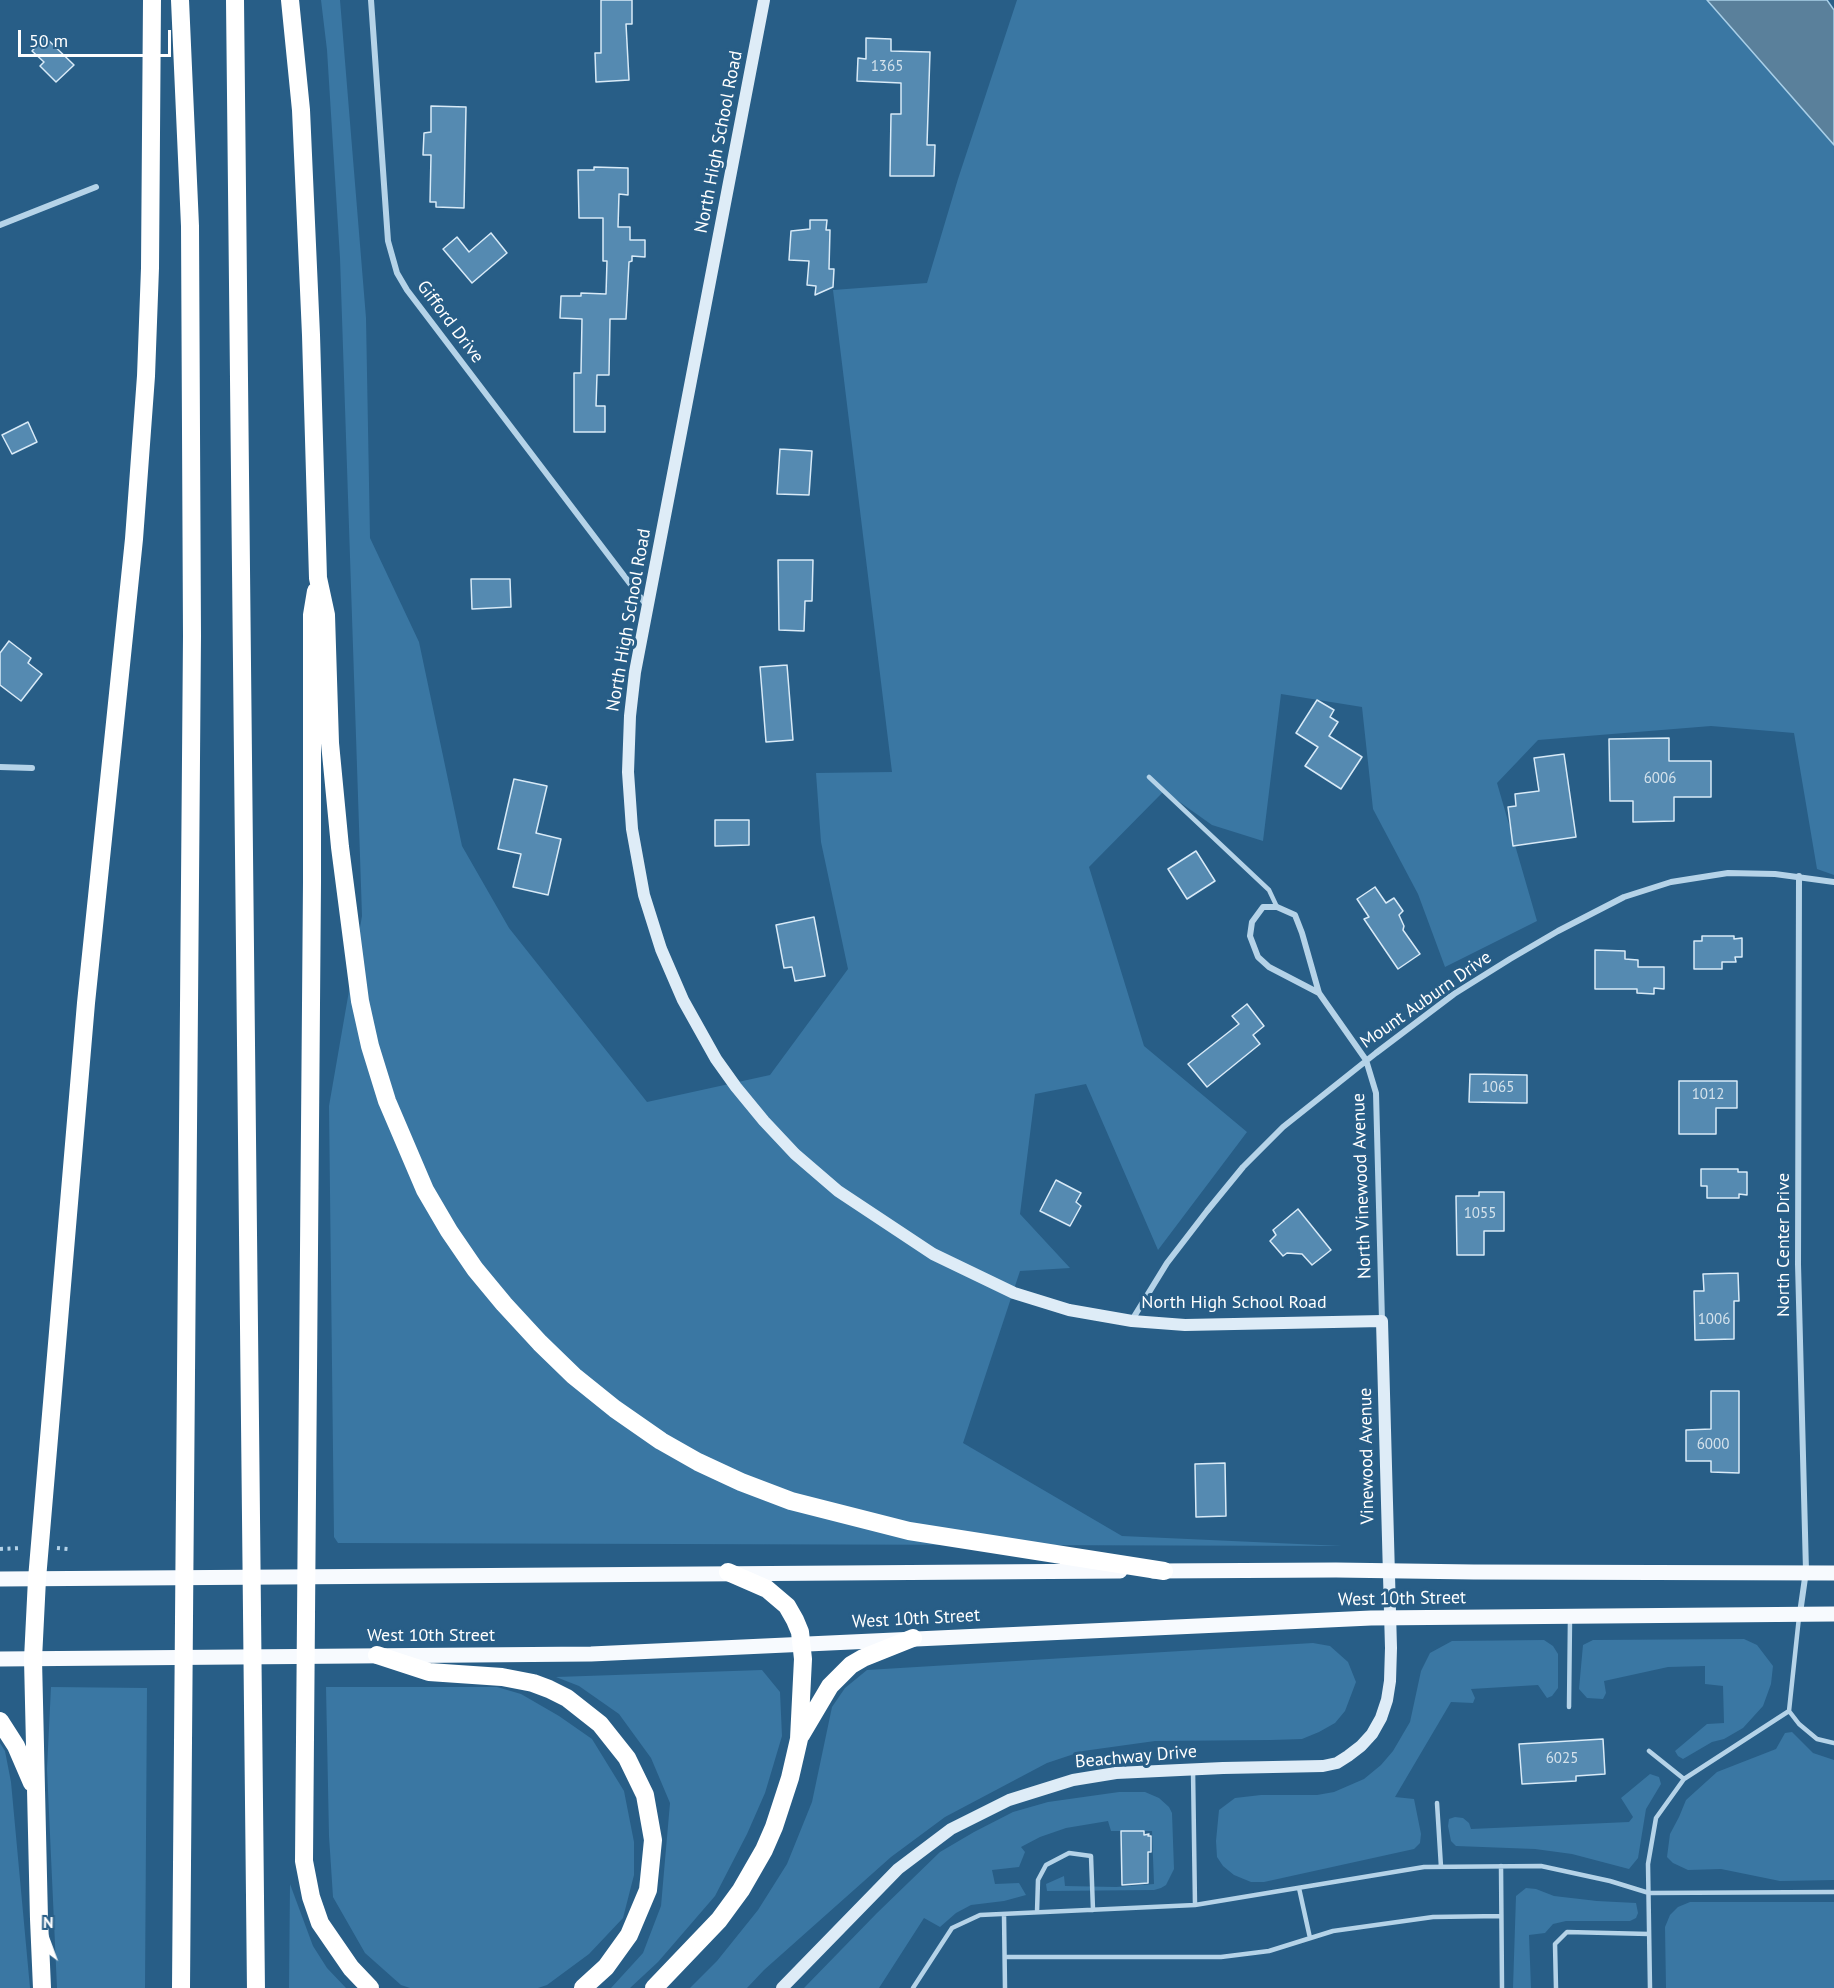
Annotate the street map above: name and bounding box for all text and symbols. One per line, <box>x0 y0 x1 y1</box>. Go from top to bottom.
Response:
scale bar <box>21 18 174 56</box>
text: 50 m <box>29 29 68 52</box>
street label: North High School Road <box>691 49 747 235</box>
house number: 1365 <box>871 58 903 76</box>
street label: Gifford Drive <box>412 276 488 368</box>
street label: North High School Road <box>602 527 656 713</box>
house number: 6006 <box>1644 770 1676 788</box>
street label: Mount Auburn Drive <box>1356 947 1496 1053</box>
house number: 1065 <box>1482 1079 1514 1097</box>
house number: 1012 <box>1692 1086 1724 1104</box>
street label: North Vinewood Avenue <box>1348 1093 1376 1279</box>
street label: North Center Drive <box>1773 1173 1795 1317</box>
house number: 1055 <box>1464 1205 1496 1223</box>
street label: North High School Road <box>1141 1292 1327 1314</box>
house number: 1006 <box>1698 1311 1730 1329</box>
street label: Vinewood Avenue <box>1355 1387 1379 1525</box>
house number: 6000 <box>1697 1436 1729 1454</box>
street label: West 10th Street <box>1338 1587 1466 1611</box>
street label: West 10th Street <box>851 1605 981 1633</box>
street label: West 10th Street <box>367 1625 495 1647</box>
street label: Beachway Drive <box>1074 1741 1198 1773</box>
house number: 6025 <box>1546 1750 1578 1768</box>
north arrow <box>18 1910 78 1970</box>
text: N <box>43 1912 54 1932</box>

